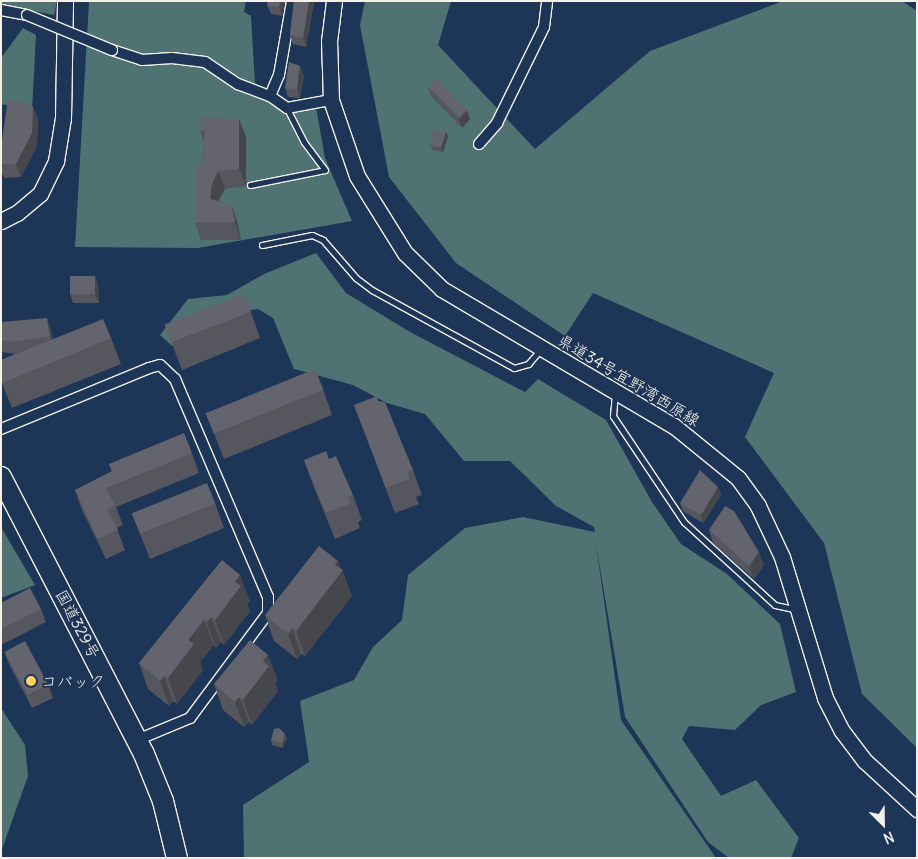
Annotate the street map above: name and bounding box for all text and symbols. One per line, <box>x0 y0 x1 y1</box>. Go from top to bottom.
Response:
street label: 県道34号宜野湾西原線 <box>554 330 704 430</box>
street label: 国道329号 <box>52 586 104 662</box>
place label: コバック <box>41 671 105 691</box>
marker: コバック <box>25 675 37 687</box>
north arrow <box>858 799 908 849</box>
text: N <box>881 828 897 848</box>

